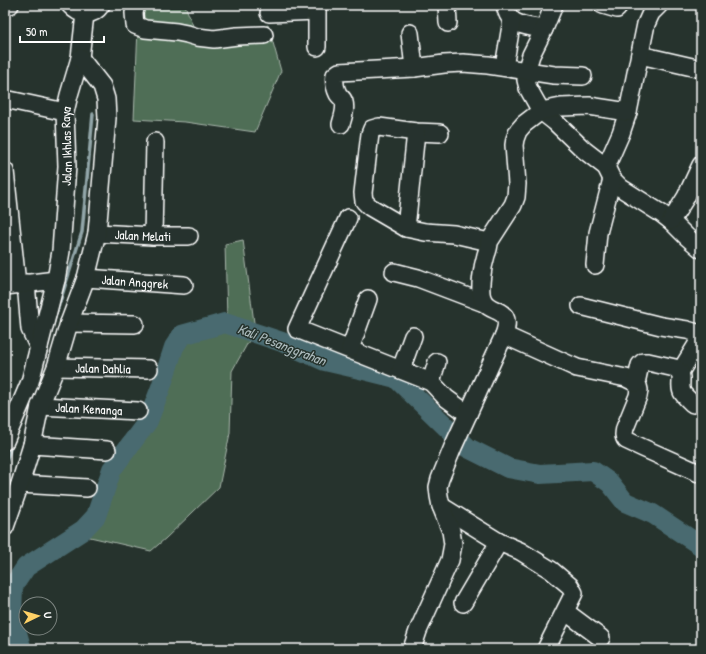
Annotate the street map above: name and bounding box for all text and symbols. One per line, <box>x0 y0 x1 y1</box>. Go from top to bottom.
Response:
scale bar <box>20 18 104 44</box>
text: 50 m <box>26 23 47 40</box>
street label: Jalan Ikhlas Raya <box>56 104 76 186</box>
street label: Jalan Melati <box>114 225 171 245</box>
street label: Jalan Anggrek <box>101 270 169 293</box>
water label: Kali Pesanggrahan <box>235 318 331 371</box>
street label: Jalan Dahlia <box>75 358 131 378</box>
street label: Jalan Kenanga <box>55 398 123 419</box>
north arrow <box>18 596 58 636</box>
text: U <box>41 611 55 619</box>

